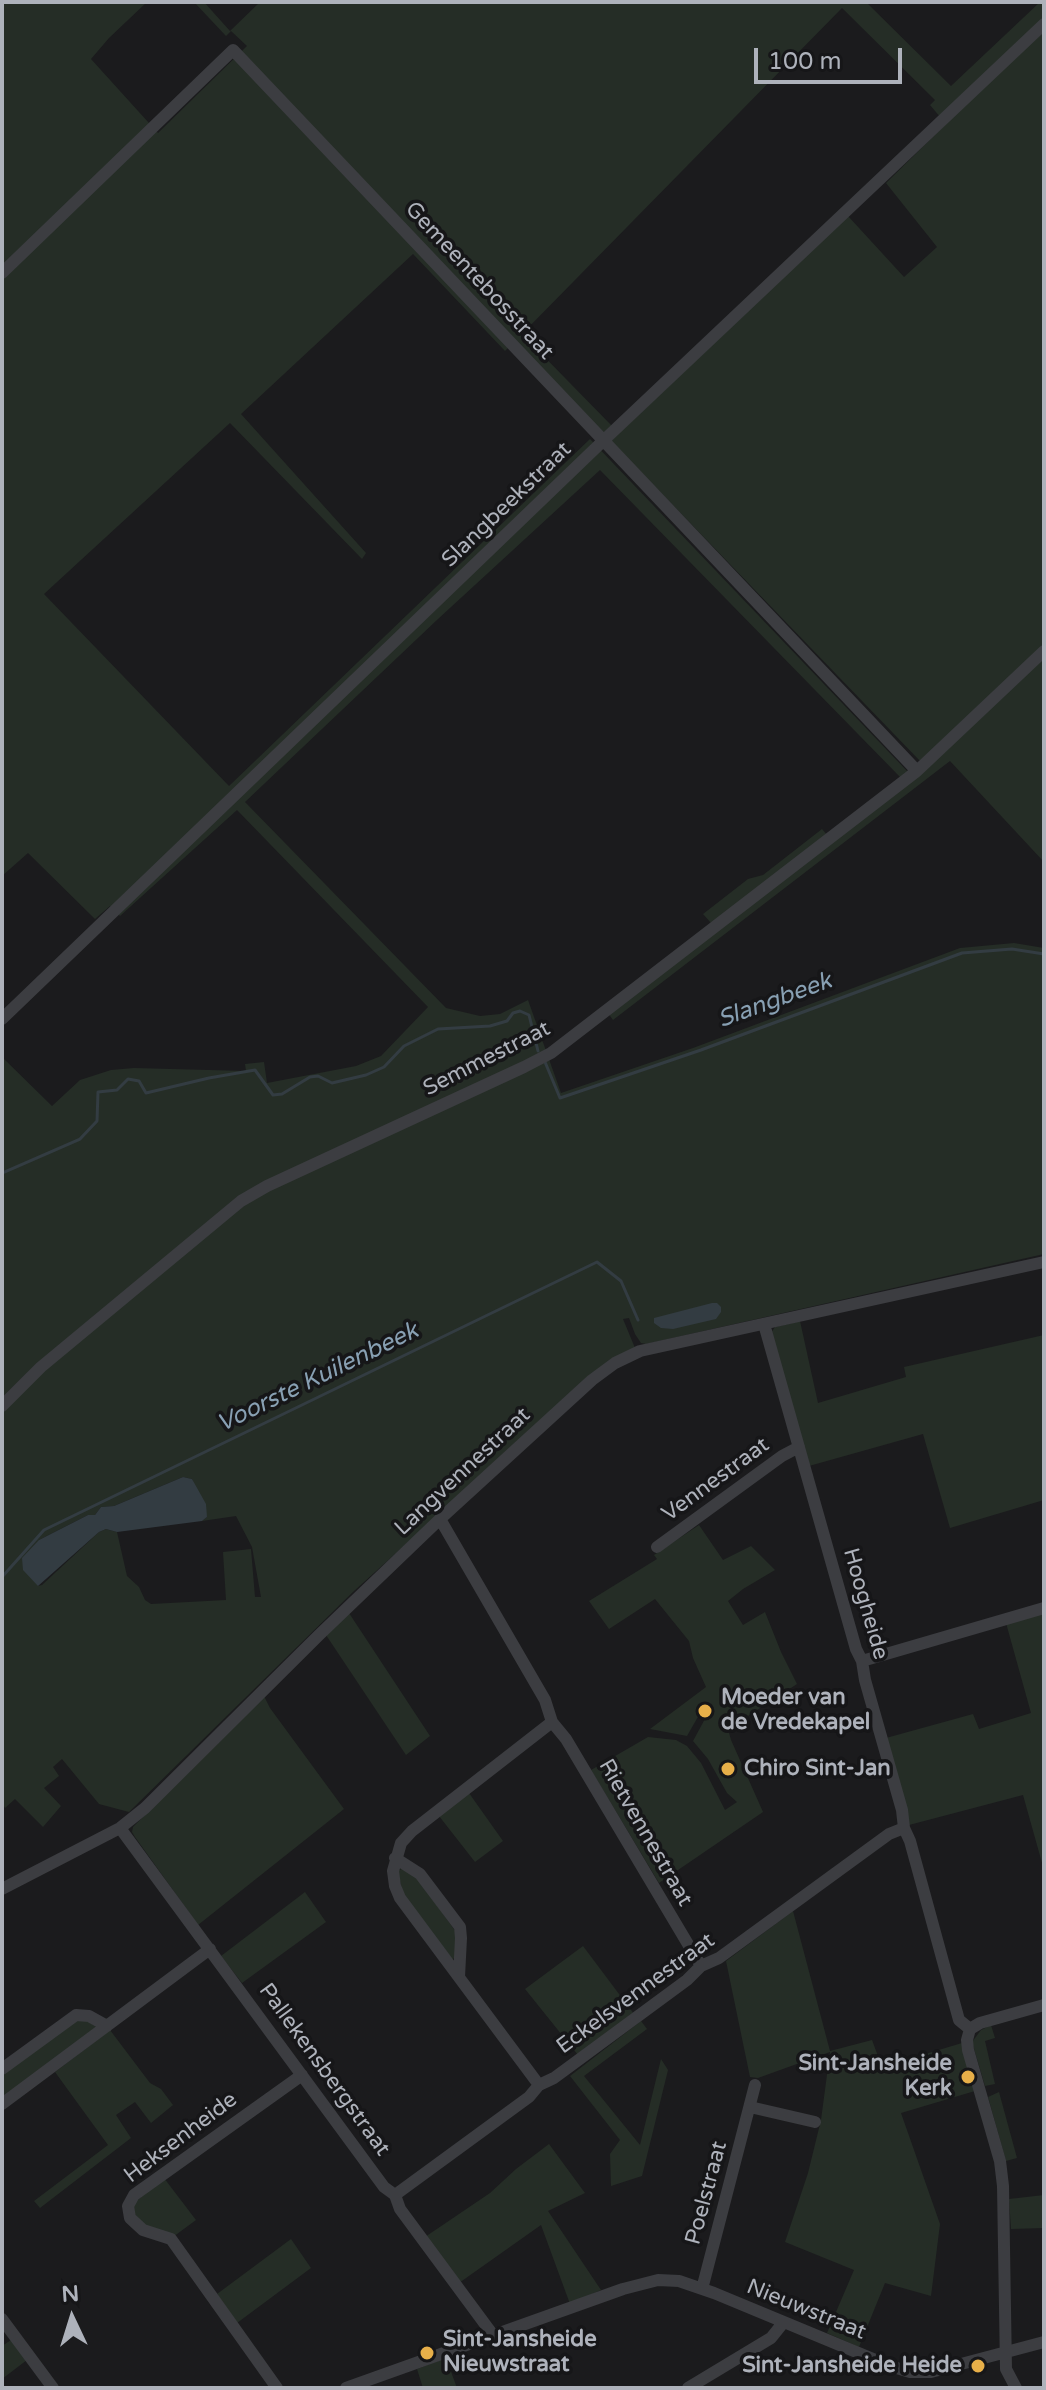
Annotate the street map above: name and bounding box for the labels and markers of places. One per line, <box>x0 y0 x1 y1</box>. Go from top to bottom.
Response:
place label: Moeder van de Vredekapel <box>721 1685 870 1736</box>
marker: Moeder van de Vredekapel <box>696 1702 714 1720</box>
place label: Chiro Sint-Jan <box>744 1756 891 1782</box>
marker: Chiro Sint-Jan <box>719 1760 737 1778</box>
place label: Sint-Jansheide Kerk <box>798 2051 952 2102</box>
marker: Sint-Jansheide Kerk <box>959 2068 977 2086</box>
place label: Sint-Jansheide Nieuwstraat <box>443 2327 597 2378</box>
marker: Sint-Jansheide Nieuwstraat <box>418 2344 436 2362</box>
place label: Sint-Jansheide Heide <box>742 2353 962 2379</box>
marker: Sint-Jansheide Heide <box>969 2357 987 2375</box>

